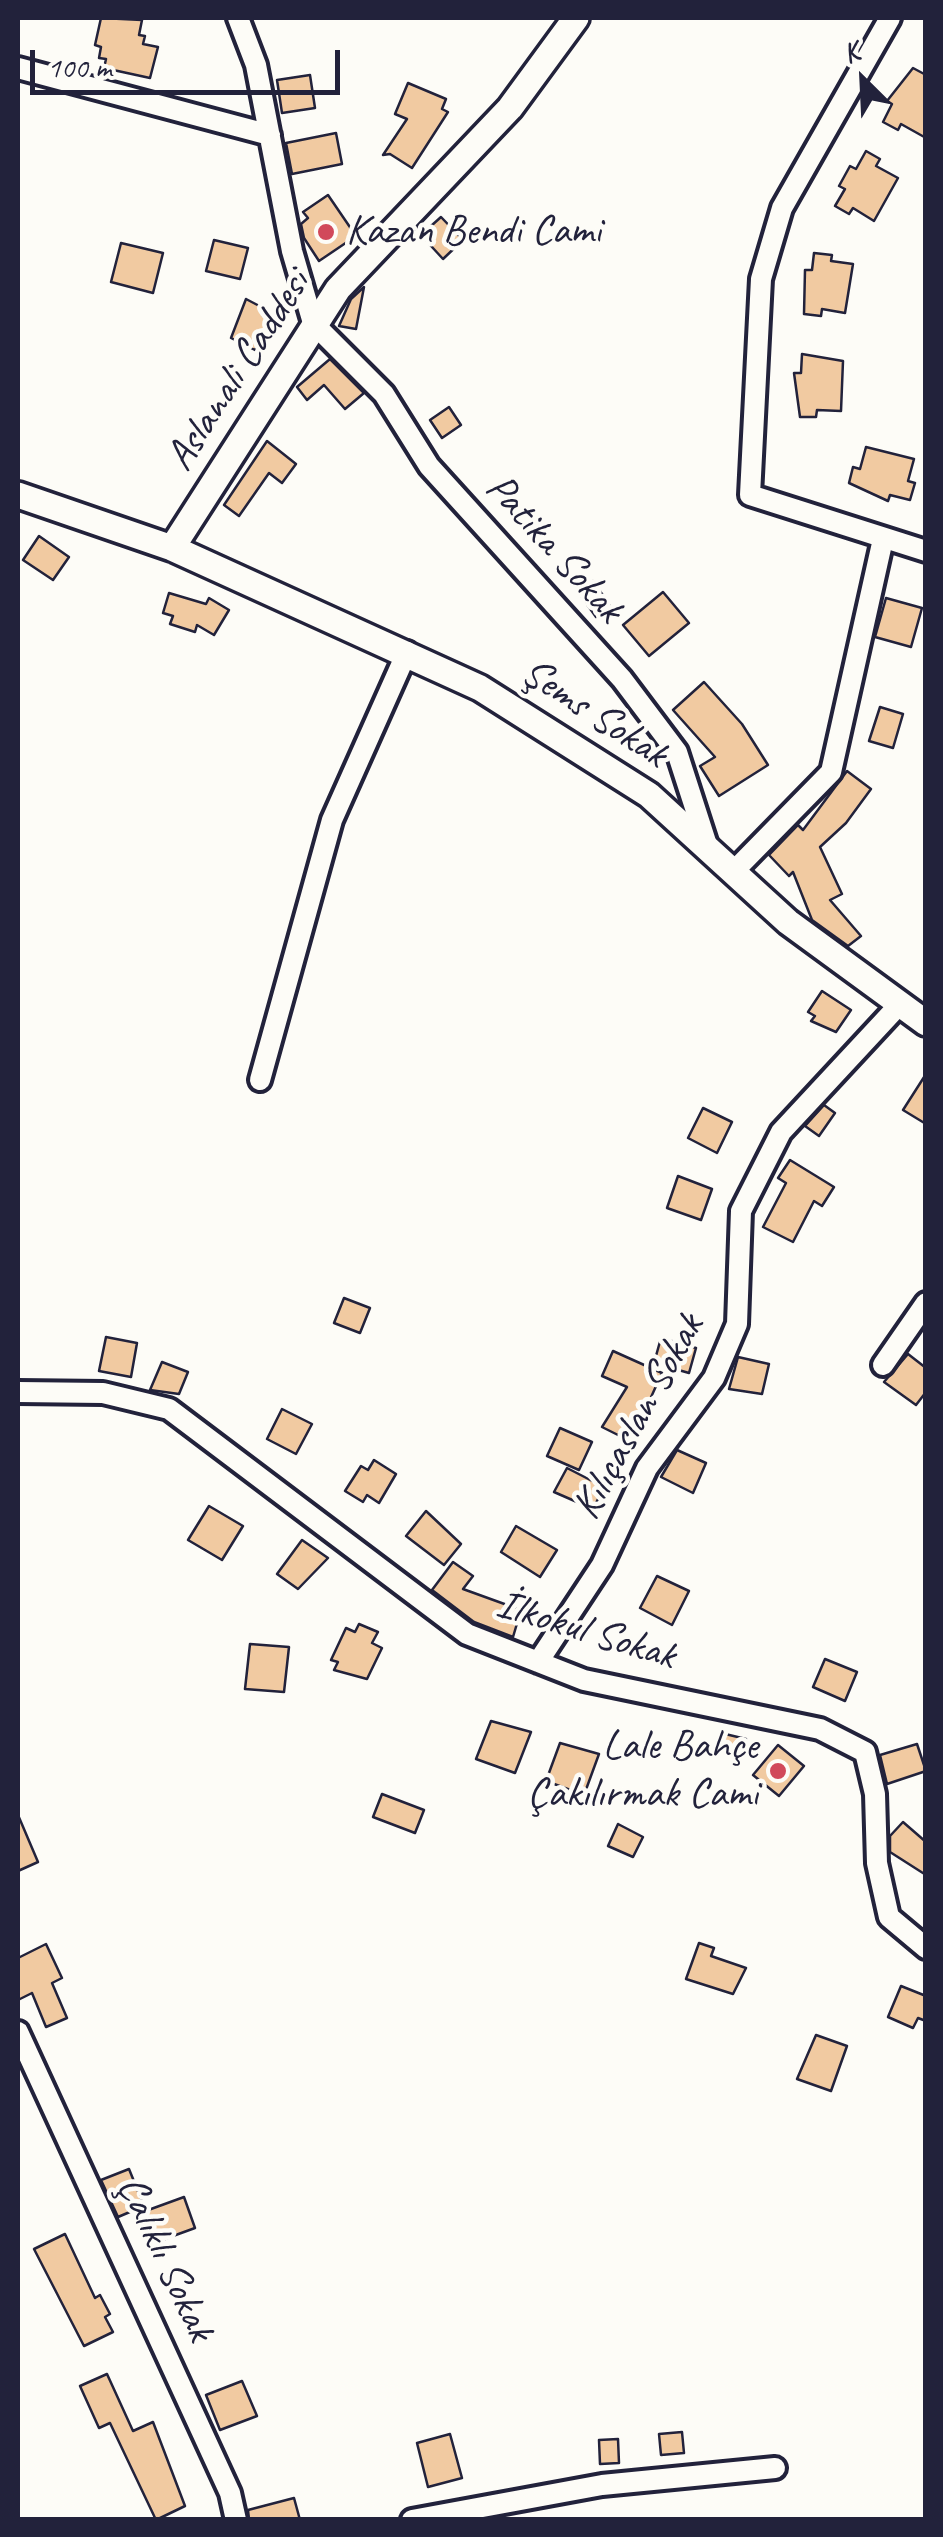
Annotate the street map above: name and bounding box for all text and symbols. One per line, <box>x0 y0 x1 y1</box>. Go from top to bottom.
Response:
scale bar <box>35 30 345 92</box>
north arrow <box>813 30 913 130</box>
text: K <box>837 33 864 71</box>
text: 100 m <box>47 48 112 86</box>
place label: Kazan Bendi Cami <box>346 207 601 257</box>
marker: Kazan Bendi Cami <box>315 221 337 243</box>
street label: Aslanali Caddesi <box>156 262 322 480</box>
street label: Patika Sokak <box>474 464 634 634</box>
street label: Şems Sokak <box>511 648 677 780</box>
street label: Kılıçaslan Sokak <box>562 1306 716 1528</box>
street label: İlkokul Sokak <box>490 1580 682 1682</box>
place label: Lale Bahçe Çakılırmak Cami <box>527 1722 758 1820</box>
marker: Lale Bahçe Çakılırmak Cami <box>767 1760 789 1782</box>
street label: Çalıklı Sokak <box>105 2168 225 2350</box>

